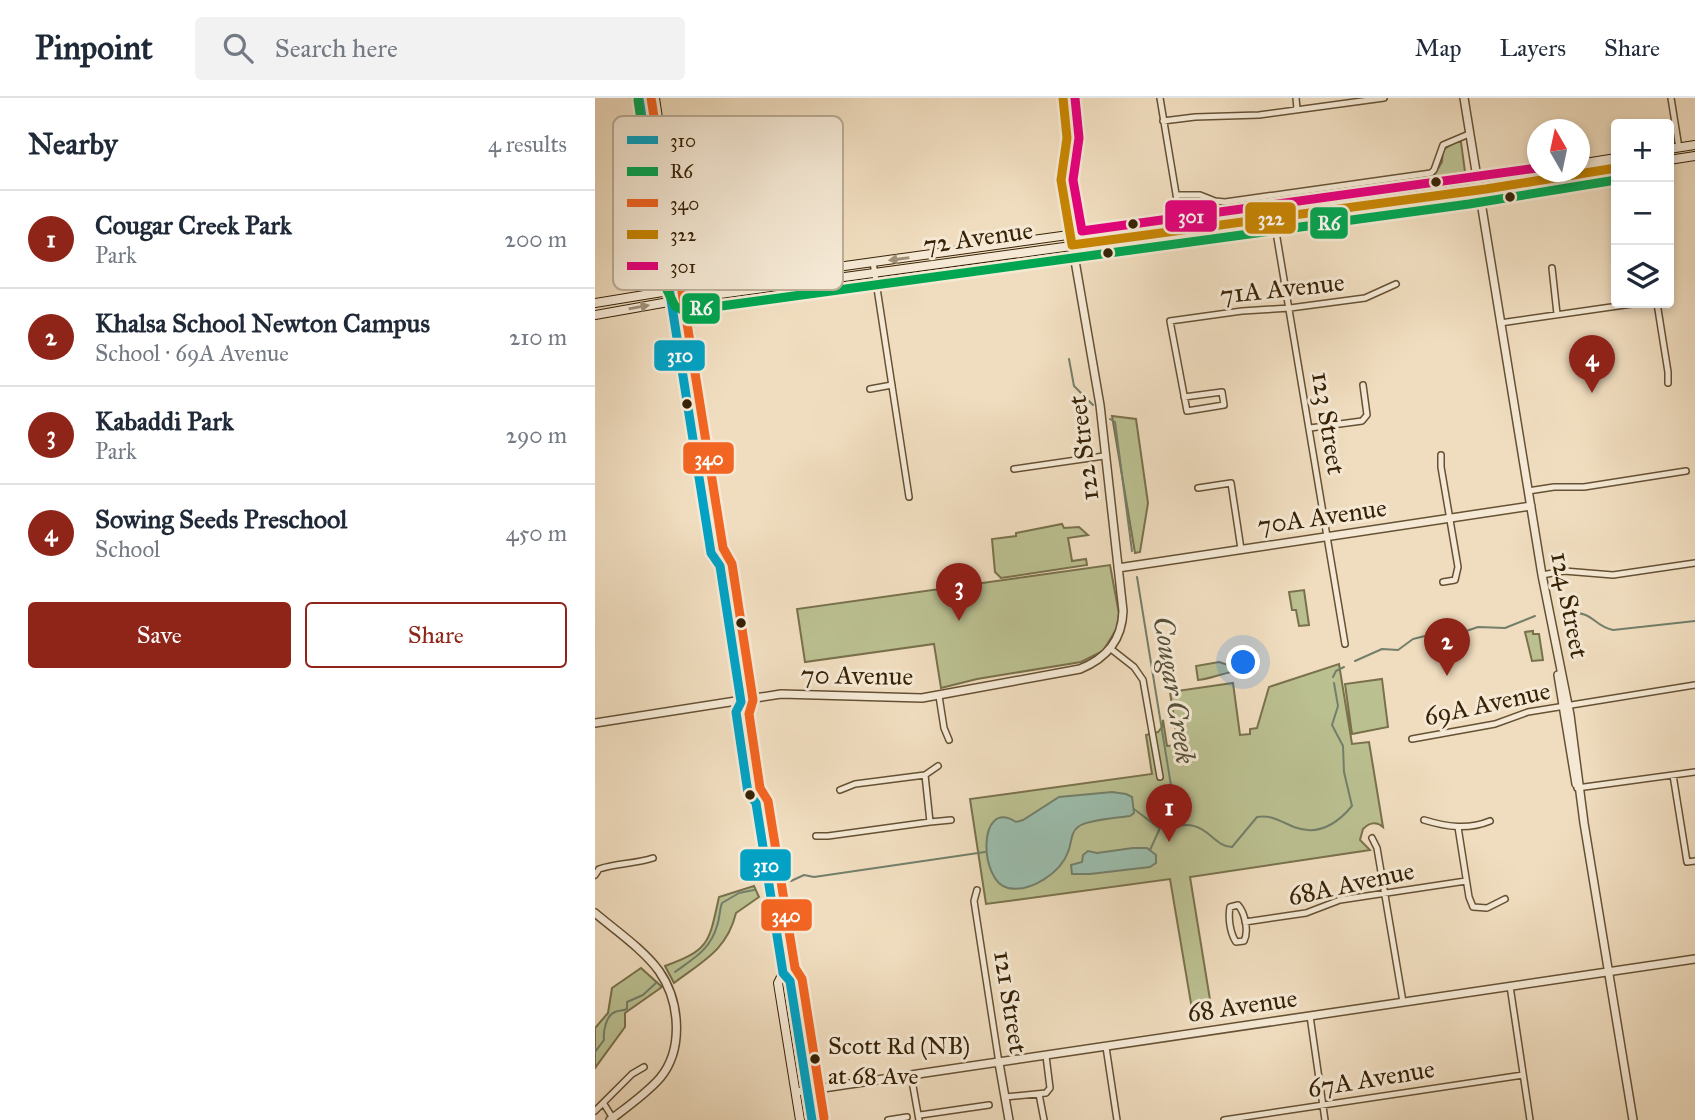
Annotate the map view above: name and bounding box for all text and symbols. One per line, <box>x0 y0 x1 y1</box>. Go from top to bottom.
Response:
search box <box>195 17 685 80</box>
text: Pinpoint <box>35 28 153 68</box>
icon: search <box>219 29 257 67</box>
text: Search here <box>275 32 398 64</box>
text: Map <box>1415 33 1462 63</box>
text: Layers <box>1500 33 1566 63</box>
text: Share <box>1604 33 1660 63</box>
legend <box>613 116 843 290</box>
north arrow <box>1527 119 1590 182</box>
map controls <box>1611 119 1674 308</box>
button: + <box>1611 119 1674 182</box>
text: Nearby <box>28 126 118 162</box>
text: 310 <box>670 129 696 152</box>
text: 4 results <box>488 130 567 158</box>
text: R6 <box>670 160 694 183</box>
unlabelled marker <box>1429 175 1443 189</box>
button: − <box>1611 182 1674 245</box>
unlabelled marker <box>1503 190 1517 204</box>
text: 340 <box>670 192 699 215</box>
line badge: 301 <box>1164 199 1218 233</box>
line badge: 322 <box>1244 201 1297 235</box>
text: 301 <box>1178 205 1204 229</box>
line badge: R6 <box>1309 206 1349 240</box>
text: 322 <box>1258 207 1285 231</box>
text: Cougar Creek Park <box>95 209 292 241</box>
text: R6 <box>1317 212 1342 235</box>
street label: 72 Avenue <box>921 213 1035 261</box>
unlabelled marker <box>1126 217 1140 231</box>
text: 322 <box>670 223 697 246</box>
text: 1 <box>46 225 56 253</box>
text: 200 m <box>505 225 567 253</box>
text: Park <box>95 241 137 269</box>
button: layers <box>1611 245 1674 308</box>
unlabelled marker <box>1101 246 1115 260</box>
one-way arrow <box>887 253 909 264</box>
text: 301 <box>670 255 696 278</box>
street label: 71A Avenue <box>1218 266 1346 310</box>
line badge: R6 <box>681 292 721 325</box>
text: R6 <box>689 297 714 320</box>
one-way arrow <box>628 301 650 312</box>
text: Khalsa School Newton Campus <box>95 307 430 339</box>
text: 2 <box>45 323 57 351</box>
text: 210 m <box>509 323 567 351</box>
pin: 4 <box>1569 335 1615 393</box>
text: School · 69A Avenue <box>95 339 289 367</box>
line badge: 310 <box>653 339 706 372</box>
text: 310 <box>667 344 693 368</box>
street label: 123 Street <box>1305 369 1353 477</box>
street label: 122 Street <box>1061 393 1105 503</box>
unlabelled marker <box>680 397 694 411</box>
text: Kabaddi Park <box>95 405 234 437</box>
text: 3 <box>46 421 56 449</box>
text: 290 m <box>506 421 567 449</box>
text: Park <box>95 437 137 465</box>
line badge: 340 <box>682 441 735 475</box>
text: 340 <box>694 447 724 471</box>
street label: 70A Avenue <box>1255 491 1389 541</box>
text: Sowing Seeds Preschool <box>95 503 347 535</box>
text: 4 <box>45 519 57 547</box>
text: 450 m <box>506 519 567 547</box>
text: School <box>95 535 160 563</box>
street label: 124 Street <box>1544 549 1596 661</box>
pin: 3 <box>936 563 982 621</box>
button: Save <box>28 602 291 668</box>
button: Share <box>305 602 567 668</box>
water label: Cougar Creek <box>1146 614 1204 767</box>
unlabelled marker <box>734 616 748 630</box>
pin: 2 <box>1424 618 1470 676</box>
your location <box>1226 645 1260 679</box>
street label: 70 Avenue <box>800 658 914 692</box>
street label: 69A Avenue <box>1421 674 1553 732</box>
pin: 1 <box>1146 784 1192 842</box>
unlabelled marker <box>743 788 757 802</box>
line badge: 310 <box>739 848 792 882</box>
text: 310 <box>753 854 779 878</box>
street label: 68A Avenue <box>1285 854 1417 912</box>
line badge: 340 <box>760 898 813 932</box>
text: 340 <box>771 904 801 928</box>
street label: 121 Street <box>987 948 1035 1056</box>
street label: 68 Avenue <box>1185 981 1299 1029</box>
place label: Scott Rd (NB) at 68 Ave <box>828 1031 970 1091</box>
marker: Scott Rd (NB) at 68 Ave <box>808 1052 822 1066</box>
street label: 67A Avenue <box>1305 1052 1437 1104</box>

